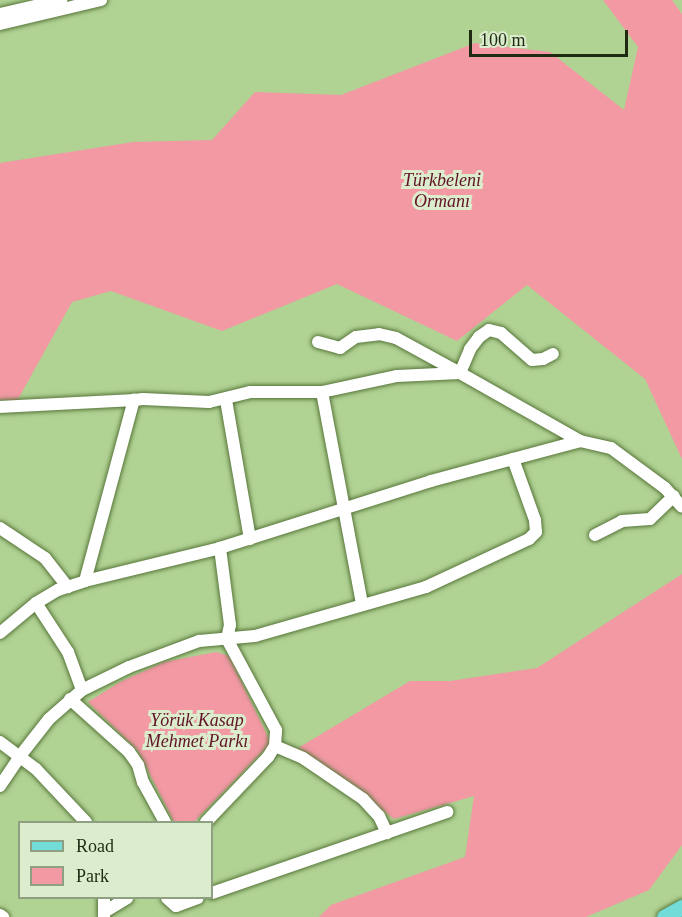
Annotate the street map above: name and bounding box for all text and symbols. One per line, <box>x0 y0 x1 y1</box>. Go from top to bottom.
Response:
scale bar <box>472 18 631 56</box>
text: 100 m <box>480 30 526 50</box>
park label: Türkbeleni Ormanı <box>403 170 481 213</box>
park label: Yörük Kasap Mehmet Parkı <box>146 710 248 752</box>
legend <box>18 821 213 899</box>
text: Road <box>76 836 114 856</box>
text: Park <box>76 866 109 886</box>

